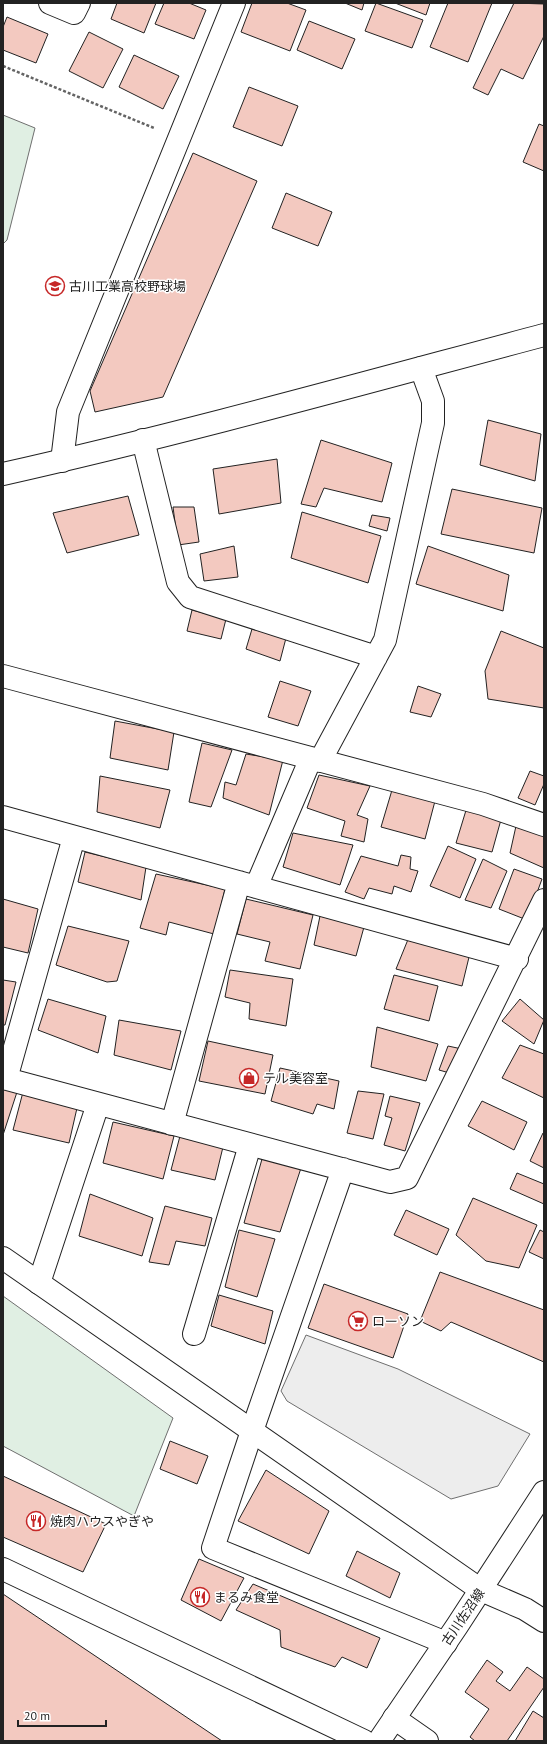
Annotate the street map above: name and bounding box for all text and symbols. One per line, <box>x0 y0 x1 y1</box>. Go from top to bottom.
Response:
school or university icon: 古川工業高校野球場 <box>44 275 66 297</box>
place label: 古川工業高校野球場 <box>69 278 186 295</box>
shop icon: テル美容室 <box>238 1067 260 1089</box>
place label: テル美容室 <box>263 1070 328 1087</box>
supermarket icon: ローソン <box>347 1310 369 1332</box>
place label: ローソン <box>372 1313 424 1330</box>
restaurant icon: 焼肉ハウスやぎや <box>25 1510 47 1532</box>
place label: 焼肉ハウスやぎや <box>50 1513 154 1530</box>
street label: 古川佐沼線 <box>438 1585 488 1649</box>
restaurant icon: まるみ食堂 <box>189 1586 211 1608</box>
place label: まるみ食堂 <box>214 1589 279 1606</box>
scale bar <box>18 1702 106 1728</box>
text: 20 m <box>24 1708 50 1723</box>

